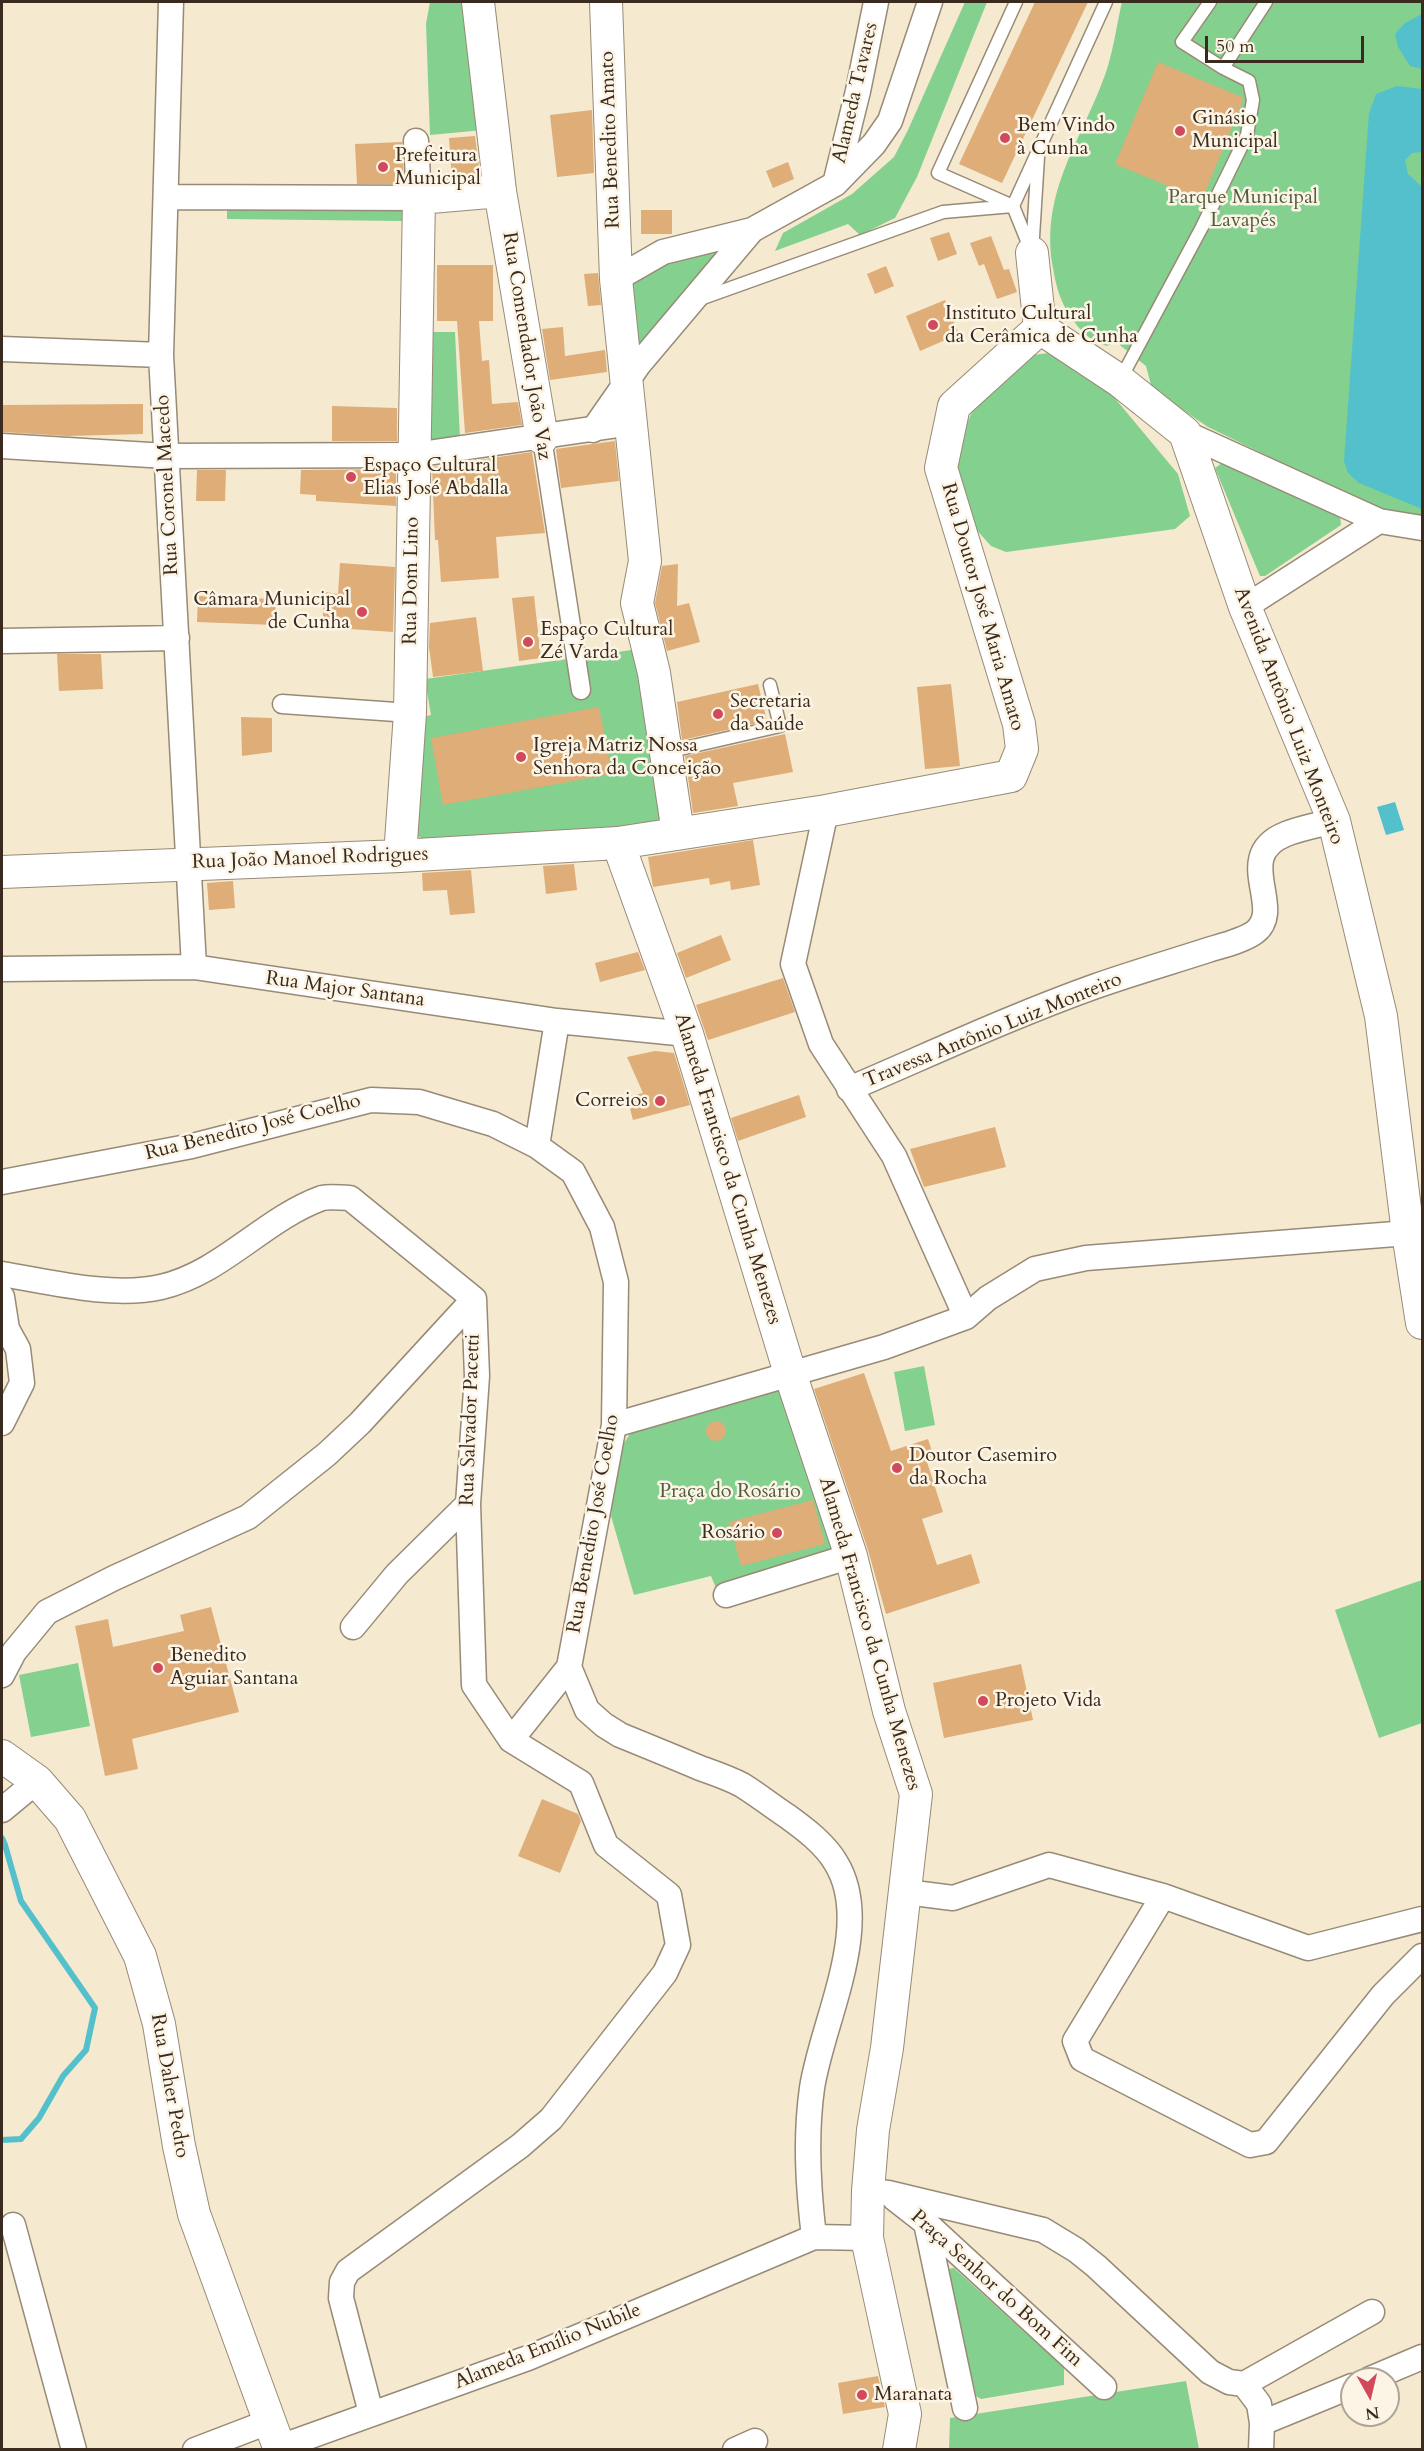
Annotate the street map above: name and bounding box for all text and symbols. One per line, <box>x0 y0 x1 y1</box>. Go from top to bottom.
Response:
street label: Alameda Tavares <box>828 20 884 166</box>
scale bar <box>1208 24 1367 62</box>
text: 50 m <box>1216 34 1255 59</box>
street label: Rua Benedito Amato <box>596 51 626 229</box>
place label: Ginásio Municipal <box>1192 107 1278 154</box>
place label: Bem Vindo à Cunha <box>1017 114 1115 161</box>
marker: Ginásio Municipal <box>1173 124 1187 138</box>
marker: Bem Vindo à Cunha <box>998 131 1012 145</box>
place label: Prefeitura Municipal <box>395 144 481 191</box>
marker: Prefeitura Municipal <box>376 160 390 174</box>
park label: Parque Municipal Lavapés <box>1168 186 1318 233</box>
street label: Rua Comendador João Vaz <box>496 230 556 462</box>
place label: Instituto Cultural da Cerâmica de Cunha <box>945 302 1138 349</box>
marker: Instituto Cultural da Cerâmica de Cunha <box>926 318 940 332</box>
street label: Rua Coronel Macedo <box>151 394 185 576</box>
place label: Espaço Cultural Elias José Abdalla <box>363 454 509 501</box>
marker: Espaço Cultural Elias José Abdalla <box>344 470 358 484</box>
street label: Rua Doutor José Maria Amato <box>935 480 1029 734</box>
street label: Rua Dom Lino <box>399 517 425 645</box>
street label: Avenida Antônio Luiz Monteiro <box>1228 584 1348 848</box>
place label: Câmara Municipal de Cunha <box>193 588 350 635</box>
marker: Câmara Municipal de Cunha <box>355 605 369 619</box>
place label: Espaço Cultural Zé Varda <box>540 618 673 665</box>
marker: Espaço Cultural Zé Varda <box>521 635 535 649</box>
place label: Secretaria da Saúde <box>730 690 811 737</box>
marker: Secretaria da Saúde <box>711 707 725 721</box>
place label: Igreja Matriz Nossa Senhora da Conceição <box>533 734 721 781</box>
marker: Igreja Matriz Nossa Senhora da Conceição <box>514 750 528 764</box>
street label: Rua João Manoel Rodrigues <box>191 843 429 875</box>
street label: Rua Major Santana <box>264 967 426 1013</box>
street label: Travessa Antônio Luiz Monteiro <box>860 968 1126 1094</box>
street label: Alameda Francisco da Cunha Menezes <box>668 1010 786 1328</box>
place label: Correios <box>575 1089 648 1113</box>
street label: Rua Benedito José Coelho <box>143 1090 363 1166</box>
marker: Correios <box>653 1094 667 1108</box>
street label: Rua Salvador Pacetti <box>456 1333 486 1507</box>
street label: Rua Benedito José Coelho <box>563 1413 625 1635</box>
place label: Doutor Casemiro da Rocha <box>909 1444 1057 1491</box>
marker: Doutor Casemiro da Rocha <box>890 1461 904 1475</box>
street label: Alameda Francisco da Cunha Menezes <box>813 1475 925 1793</box>
park label: Praça do Rosário <box>659 1480 801 1504</box>
place label: Rosário <box>701 1521 765 1545</box>
marker: Rosário <box>770 1526 784 1540</box>
place label: Benedito Aguiar Santana <box>170 1644 298 1691</box>
marker: Benedito Aguiar Santana <box>151 1661 165 1675</box>
place label: Projeto Vida <box>995 1689 1102 1713</box>
marker: Projeto Vida <box>976 1694 990 1708</box>
street label: Rua Daher Pedro <box>144 2012 194 2160</box>
street label: Praça Senhor do Bom Fim <box>905 2205 1087 2373</box>
street label: Alameda Emílio Nubile <box>451 2299 645 2395</box>
north arrow <box>1340 2367 1400 2427</box>
place label: Maranata <box>874 2383 952 2407</box>
marker: Maranata <box>855 2388 869 2402</box>
text: N <box>1364 2401 1381 2425</box>

